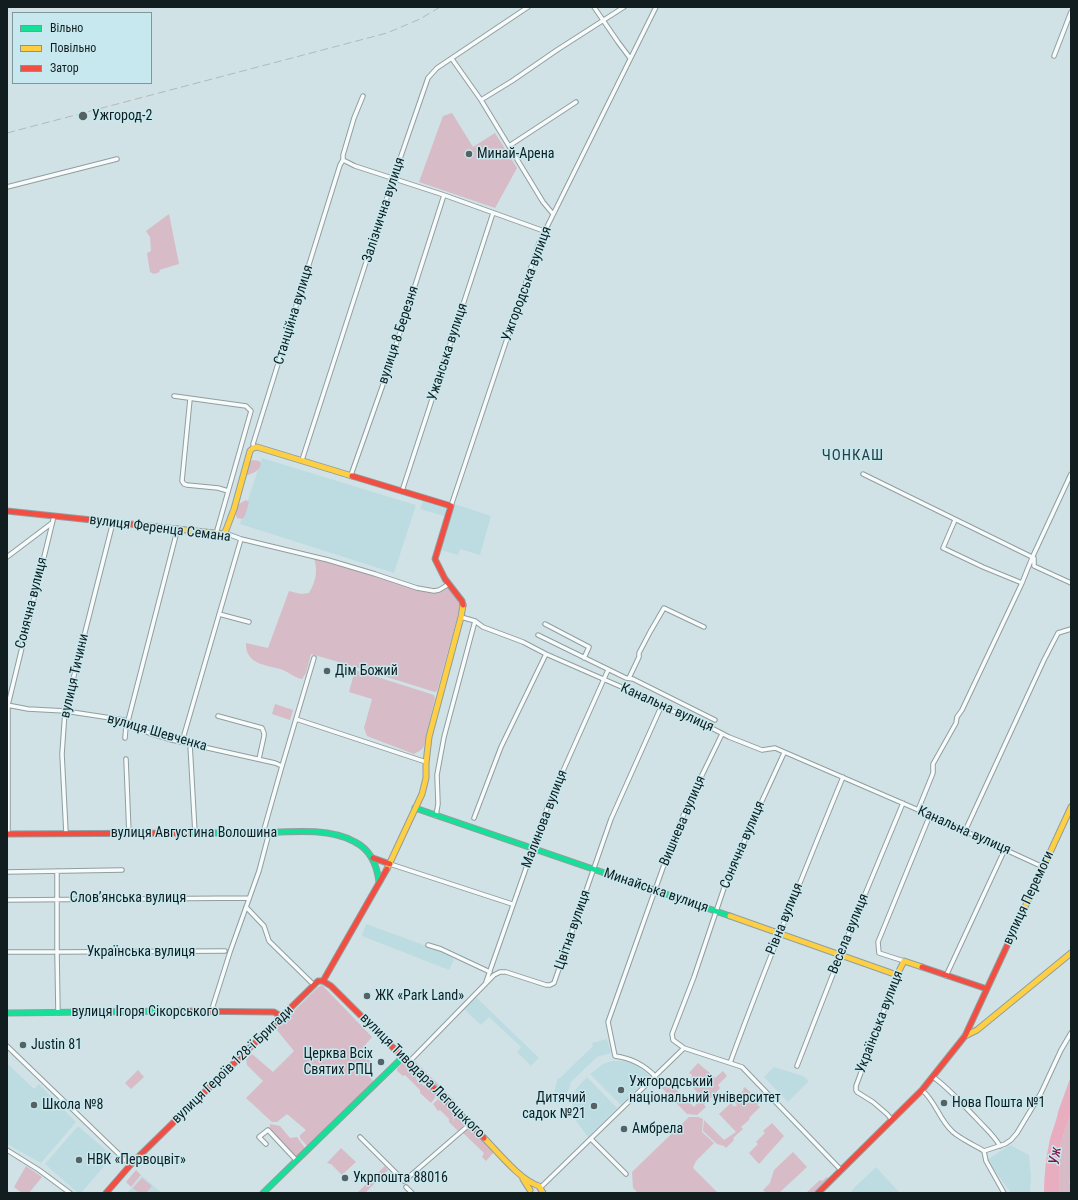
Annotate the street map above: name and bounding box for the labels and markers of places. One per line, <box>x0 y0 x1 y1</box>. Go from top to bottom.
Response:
place label: Ужгород-2 <box>92 108 152 124</box>
marker: Ужгород-2 <box>77 110 89 122</box>
place label: Минай-Арена <box>477 146 555 162</box>
marker: Минай-Арена <box>464 149 474 159</box>
place label: Дім Божий <box>335 663 398 679</box>
marker: Дім Божий <box>322 666 332 676</box>
place label: ЖК «Park Land» <box>375 988 464 1004</box>
marker: ЖК «Park Land» <box>362 991 372 1001</box>
place label: Justin 81 <box>31 1037 82 1053</box>
marker: Justin 81 <box>18 1040 28 1050</box>
place label: Церква Всіх Святих РПЦ <box>303 1046 373 1078</box>
marker: Церква Всіх Святих РПЦ <box>376 1057 386 1067</box>
place label: Ужгородський національний університет <box>629 1074 781 1106</box>
marker: Ужгородський національний університет <box>616 1085 626 1095</box>
place label: Дитячий садок №21 <box>522 1090 586 1122</box>
place label: Нова Пошта №1 <box>952 1095 1045 1111</box>
place label: Школа №8 <box>42 1097 103 1113</box>
marker: Нова Пошта №1 <box>939 1098 949 1108</box>
marker: Школа №8 <box>29 1100 39 1110</box>
marker: Дитячий садок №21 <box>589 1101 599 1111</box>
place label: Амбрела <box>632 1121 683 1137</box>
marker: Амбрела <box>619 1124 629 1134</box>
place label: НВК «Первоцвіт» <box>87 1152 186 1168</box>
marker: НВК «Первоцвіт» <box>74 1155 84 1165</box>
place label: Укрпошта 88016 <box>353 1170 448 1186</box>
marker: Укрпошта 88016 <box>340 1173 350 1183</box>

